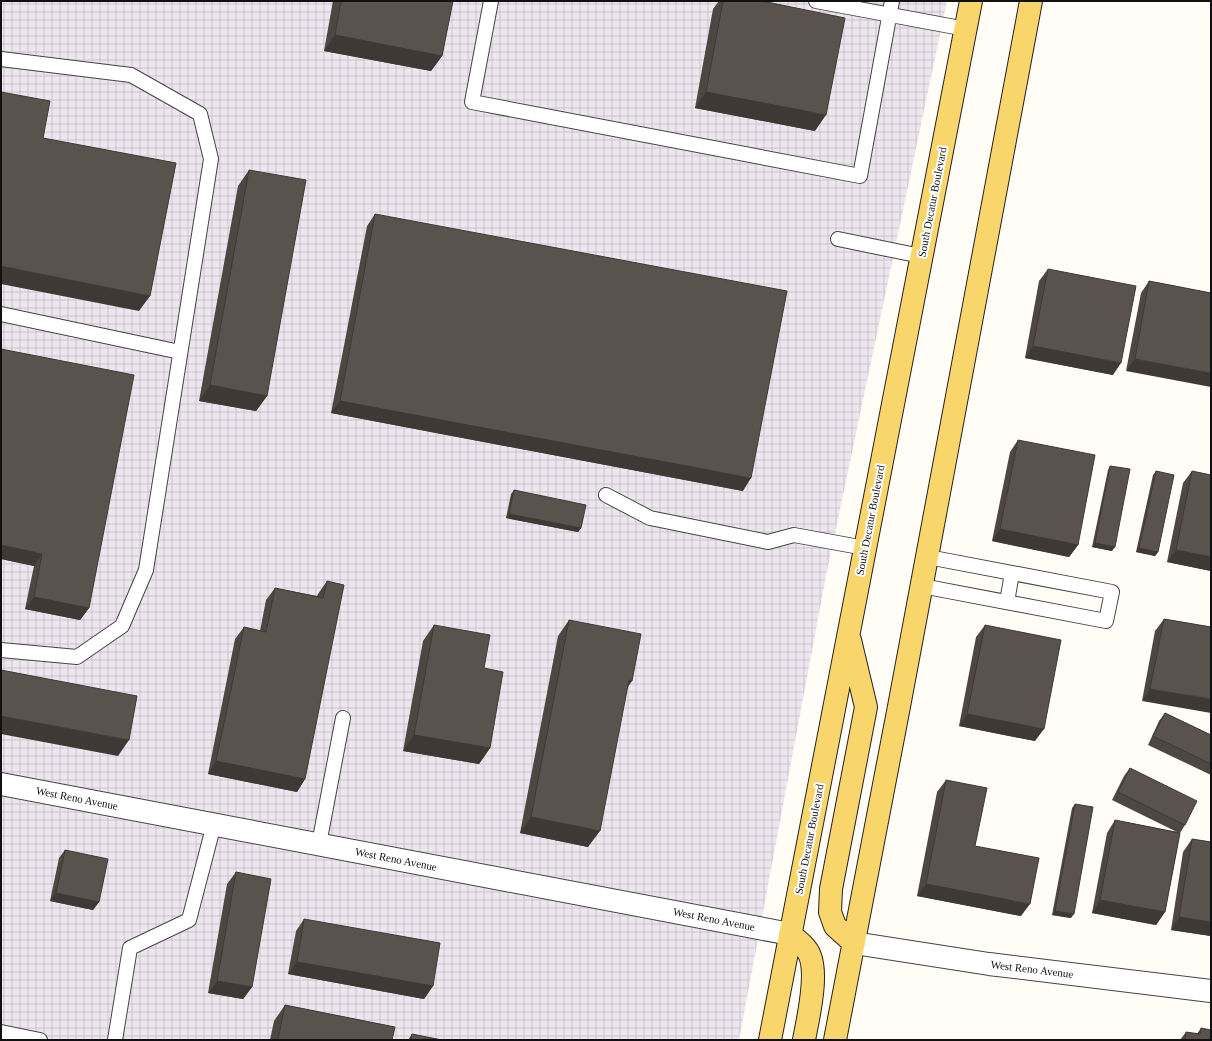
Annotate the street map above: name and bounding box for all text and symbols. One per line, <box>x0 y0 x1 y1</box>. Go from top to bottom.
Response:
street label: South Decatur Boulevard <box>915 145 949 258</box>
street label: South Decatur Boulevard <box>853 463 887 576</box>
street label: South Decatur Boulevard <box>792 782 826 895</box>
street label: West Reno Avenue <box>35 784 119 812</box>
street label: West Reno Avenue <box>354 845 438 873</box>
street label: West Reno Avenue <box>672 905 756 933</box>
street label: West Reno Avenue <box>990 958 1074 980</box>

